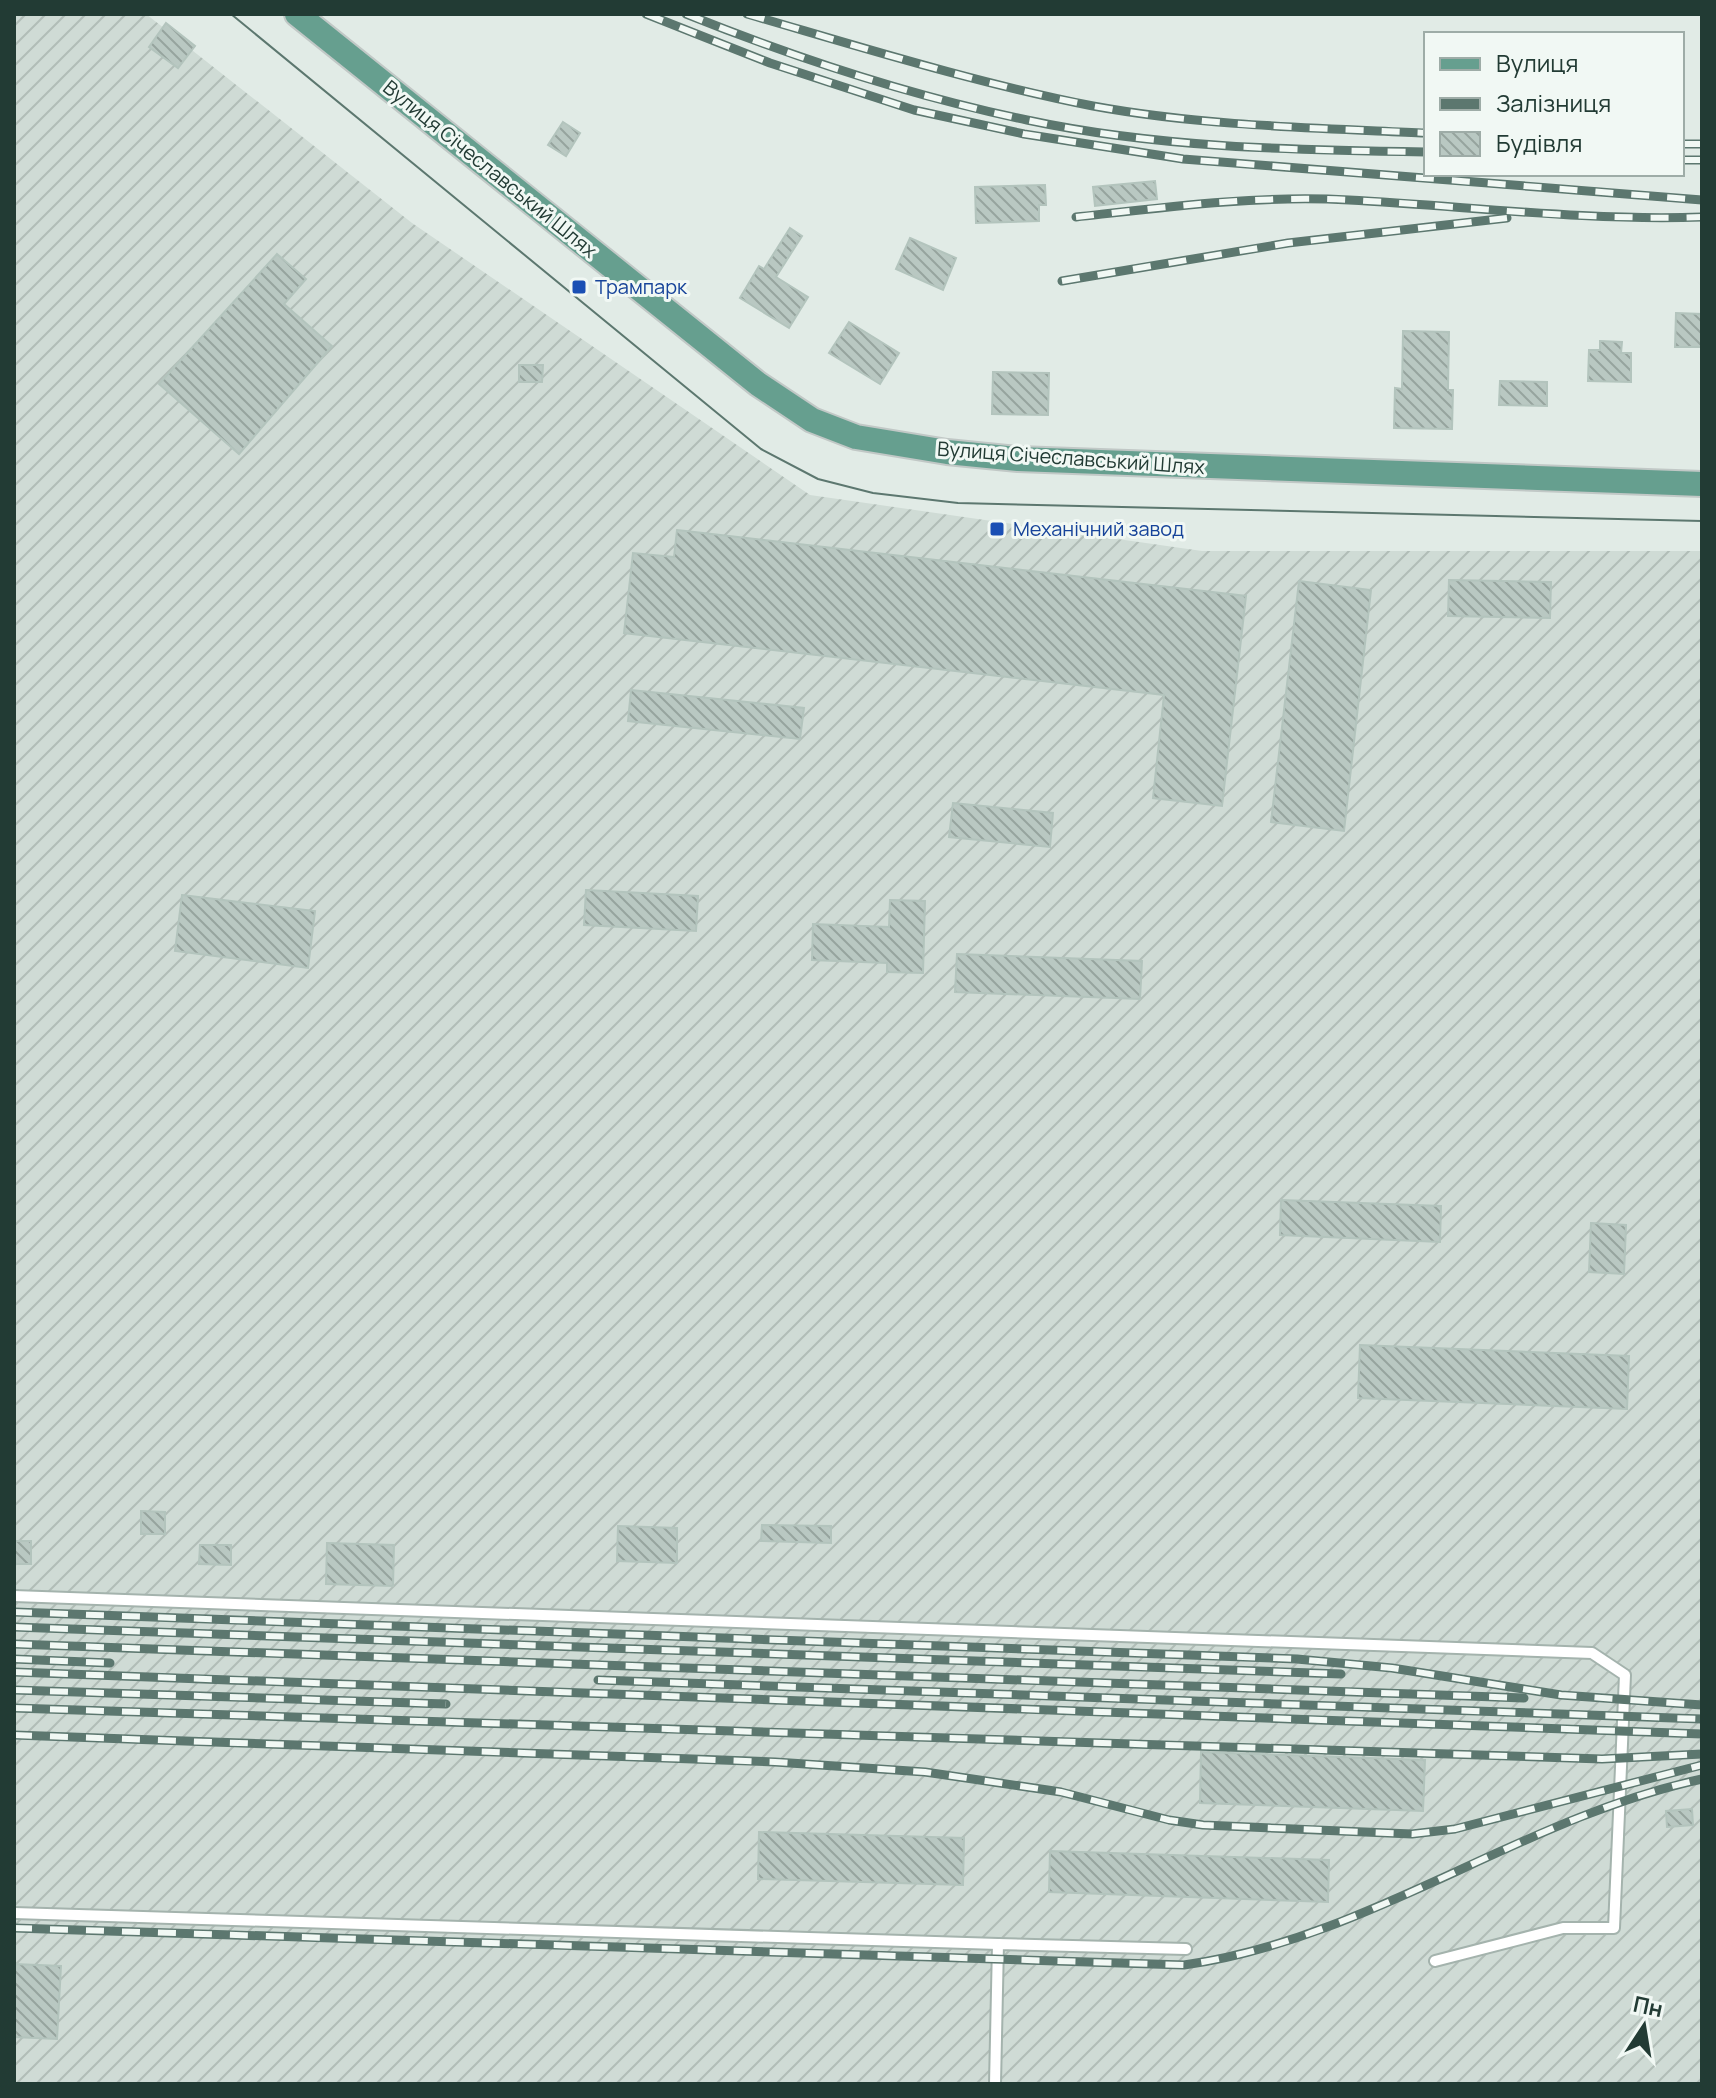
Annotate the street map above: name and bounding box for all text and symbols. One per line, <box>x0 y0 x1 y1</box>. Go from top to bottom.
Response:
legend <box>1424 32 1684 176</box>
text: Вулиця <box>1496 46 1578 79</box>
street label: Вулиця Січеславський Шлях <box>378 74 603 264</box>
text: Залізниця <box>1496 86 1611 119</box>
text: Будівля <box>1496 126 1583 159</box>
place label: Трампарк <box>595 273 688 300</box>
marker: Трампарк <box>570 278 588 296</box>
street label: Вулиця Січеславський Шлях <box>936 435 1206 480</box>
place label: Механічний завод <box>1013 515 1184 542</box>
marker: Механічний завод <box>988 520 1006 538</box>
north arrow <box>1604 1986 1684 2066</box>
text: Пн <box>1631 1989 1666 2024</box>

